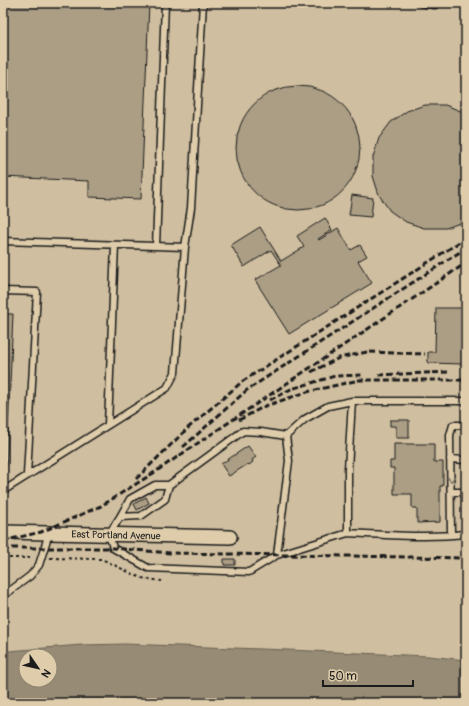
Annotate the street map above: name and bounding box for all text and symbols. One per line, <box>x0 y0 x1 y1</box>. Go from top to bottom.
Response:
one-way arrow <box>447 476 455 482</box>
street label: East Portland Avenue <box>71 529 161 542</box>
north arrow <box>18 648 58 688</box>
scale bar <box>323 662 413 688</box>
text: N <box>38 667 53 680</box>
text: 50 m <box>329 669 357 684</box>

